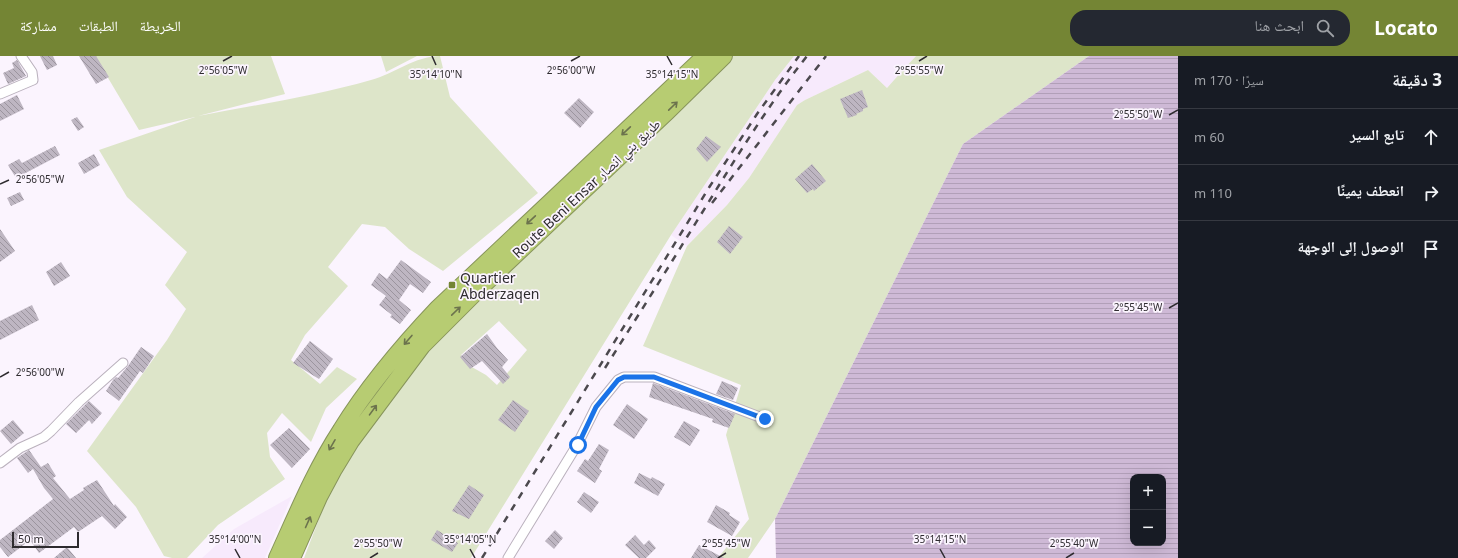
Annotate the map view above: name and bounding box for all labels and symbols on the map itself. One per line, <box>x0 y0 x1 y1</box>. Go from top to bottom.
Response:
text: 2°56'05"W <box>199 63 248 77</box>
text: 2°56'00"W <box>547 63 596 77</box>
text: 2°55'55"W <box>895 63 944 77</box>
text: 35°14'10"N <box>410 67 462 81</box>
text: 35°14'15"N <box>646 67 698 81</box>
one-way arrow <box>668 101 678 111</box>
text: 2°55'50"W <box>1114 107 1163 121</box>
street label: Route Beni Ensar طريق بني انصار <box>508 114 666 264</box>
one-way arrow <box>621 126 631 136</box>
text: 2°56'05"W <box>16 172 65 186</box>
one-way arrow <box>527 215 537 224</box>
place label: Quartier Abderzaqen <box>460 268 539 303</box>
marker: Quartier Abderzaqen <box>447 280 457 290</box>
text: 2°55'45"W <box>1114 300 1163 314</box>
one-way arrow <box>451 306 461 316</box>
one-way arrow <box>404 335 413 345</box>
text: 2°56'00"W <box>16 365 65 379</box>
one-way arrow <box>369 405 377 416</box>
route end <box>756 410 774 428</box>
route start <box>569 436 587 454</box>
one-way arrow <box>327 439 335 451</box>
one-way arrow <box>305 517 312 529</box>
scale bar <box>12 530 79 549</box>
text: 35°14'00"N <box>209 532 261 546</box>
text: 35°14'05"N <box>444 532 496 546</box>
text: 35°14'15"N <box>914 532 966 546</box>
text: 2°55'50"W <box>354 536 403 550</box>
text: 2°55'45"W <box>702 536 751 550</box>
text: 2°55'40"W <box>1050 536 1099 550</box>

